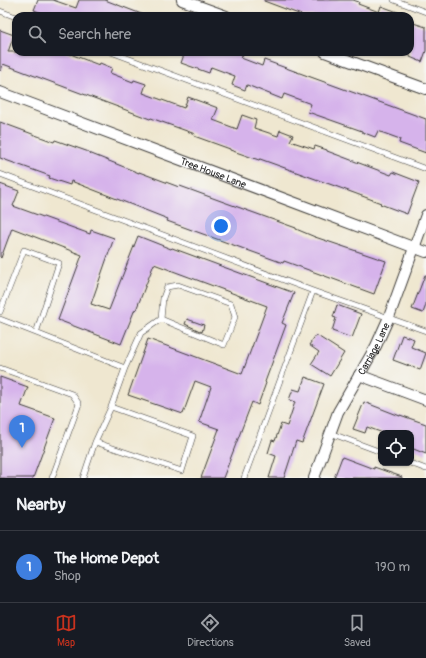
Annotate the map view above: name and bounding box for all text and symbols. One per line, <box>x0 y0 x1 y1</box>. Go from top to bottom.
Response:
search box <box>12 12 414 56</box>
icon: search <box>26 23 48 45</box>
text: Search here <box>58 25 131 44</box>
street label: Tree House Lane <box>178 155 248 191</box>
your location <box>211 216 231 236</box>
street label: Carriage Lane <box>356 321 393 377</box>
pin: 1 <box>9 415 35 448</box>
map controls <box>378 430 414 466</box>
button: locate <box>378 430 414 466</box>
text: Nearby <box>16 494 65 515</box>
text: The Home Depot <box>54 549 159 568</box>
text: 1 <box>26 559 32 575</box>
text: 190 m <box>375 559 410 575</box>
text: Shop <box>54 568 81 584</box>
tab: Map <box>55 612 77 649</box>
tab: Directions <box>187 612 234 649</box>
tab: Saved <box>344 612 371 649</box>

